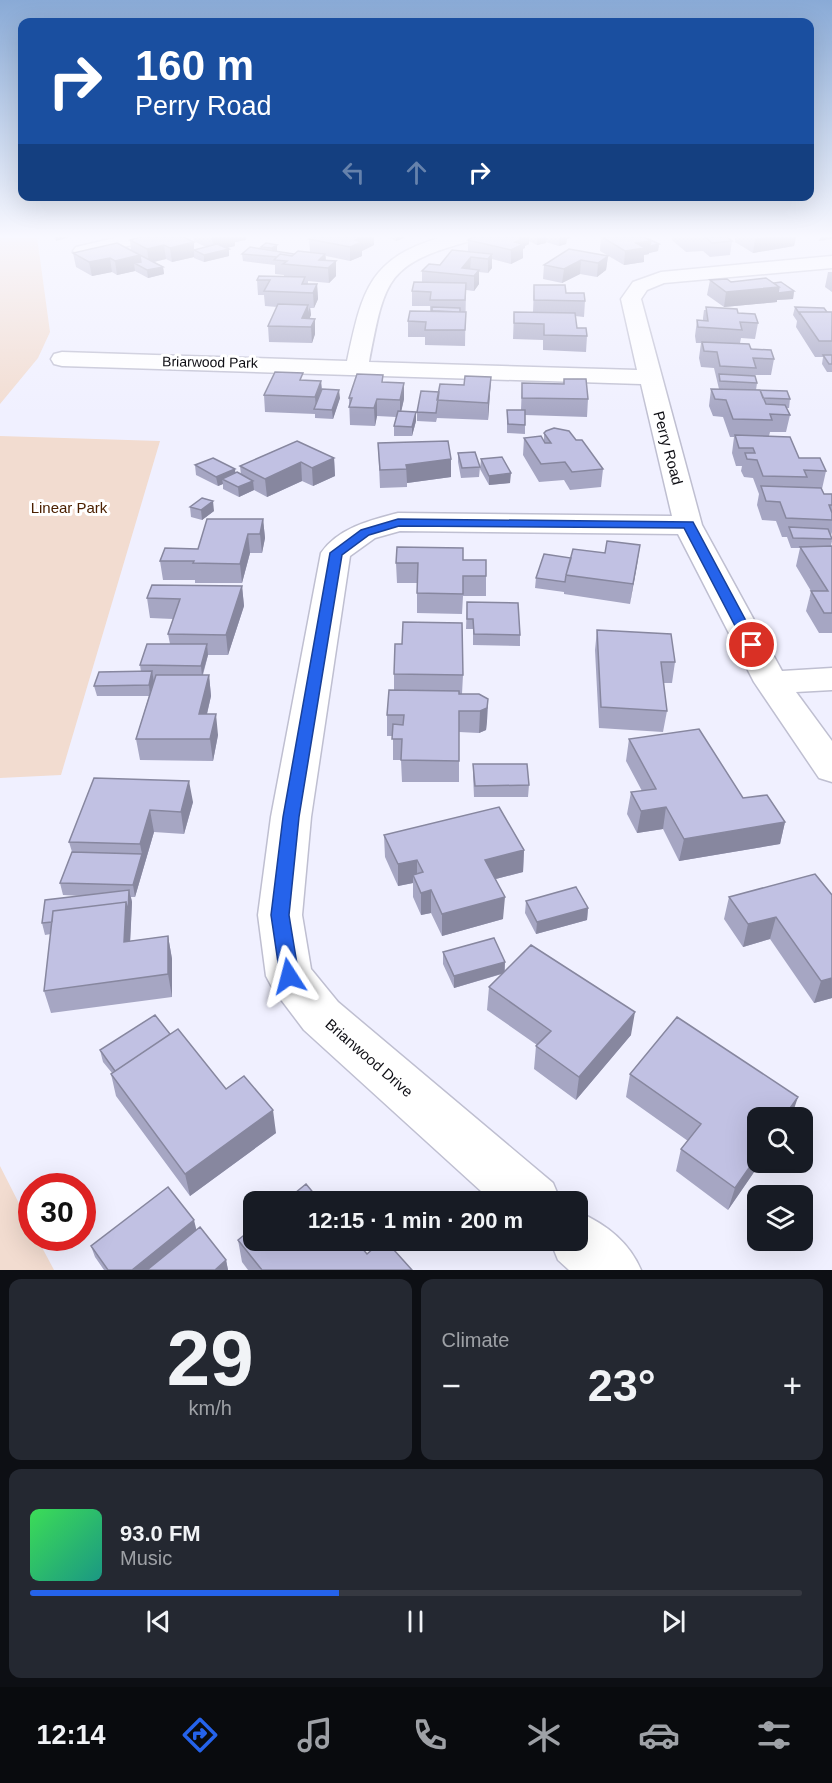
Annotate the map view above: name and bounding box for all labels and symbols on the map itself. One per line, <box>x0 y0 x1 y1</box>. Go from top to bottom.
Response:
street label: Briarwood Park <box>162 353 259 371</box>
street label: Perry Road <box>650 409 687 487</box>
park label: Linear Park <box>31 499 108 516</box>
pin <box>726 619 777 670</box>
position arrow <box>257 944 321 1008</box>
street label: Brianwood Drive <box>322 1015 416 1100</box>
speed limit sign: 30 <box>18 1173 96 1251</box>

